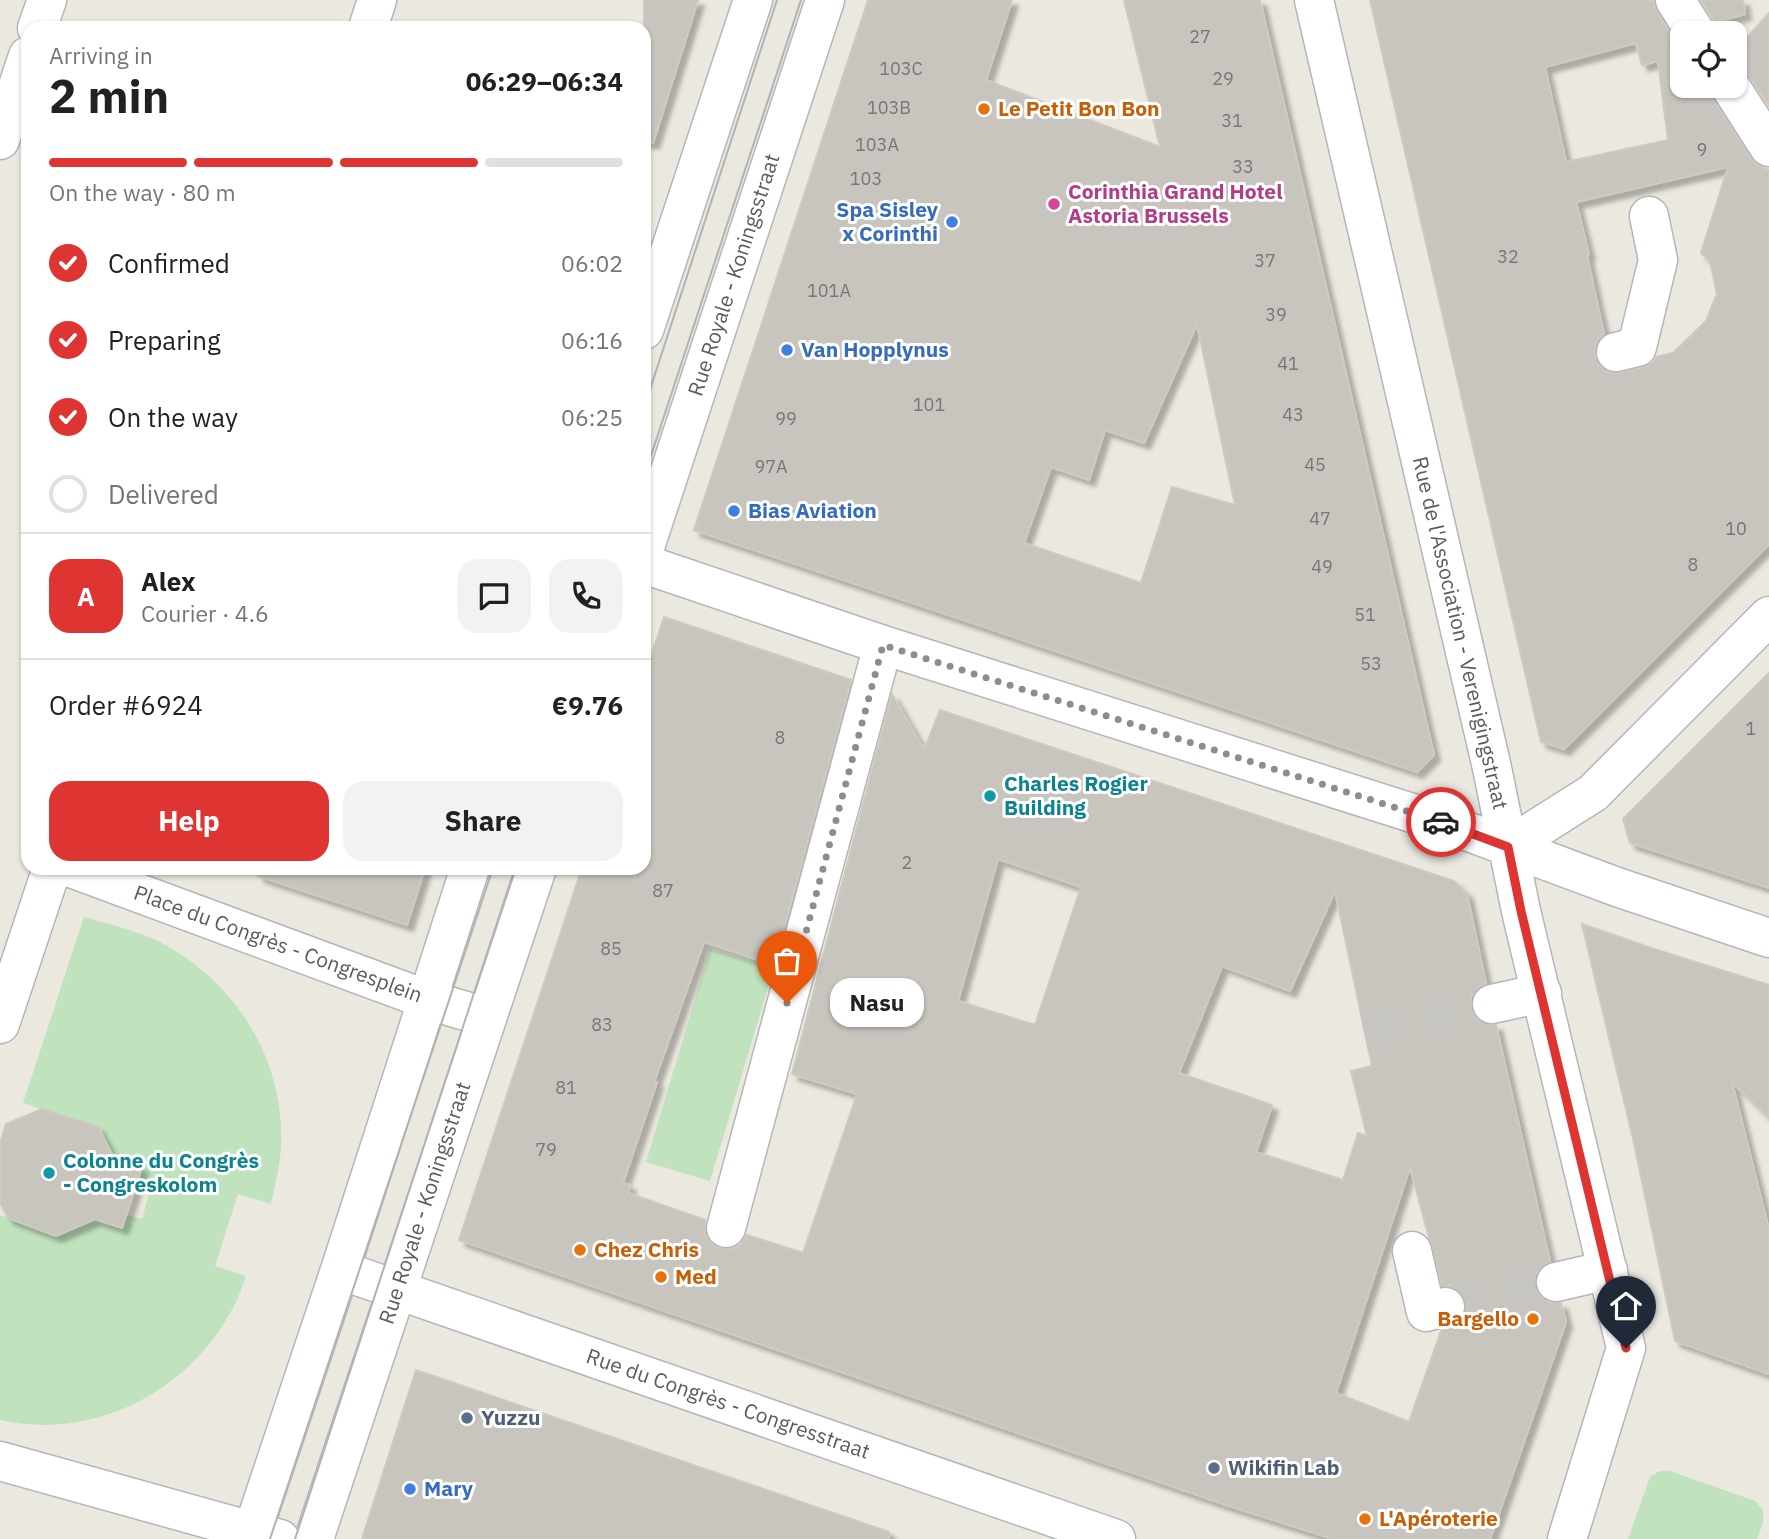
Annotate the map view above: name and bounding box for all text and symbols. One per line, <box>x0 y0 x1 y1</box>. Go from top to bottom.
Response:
map controls <box>1670 21 1747 98</box>
button: locate <box>1670 21 1747 98</box>
house number: 27 <box>1189 25 1211 48</box>
text: Arriving in <box>49 40 153 70</box>
house number: 103C <box>879 57 923 80</box>
text: 06:29–06:34 <box>466 64 623 98</box>
text: 2 min <box>49 66 169 126</box>
house number: 29 <box>1212 67 1234 90</box>
place label: Le Petit Bon Bon <box>998 94 1160 122</box>
house number: 103B <box>867 96 911 119</box>
marker: Le Petit Bon Bon <box>976 101 992 117</box>
house number: 31 <box>1221 109 1243 132</box>
house number: 103A <box>855 133 899 156</box>
house number: 9 <box>1697 138 1707 161</box>
street label: Rue Royale - Koningsstraat <box>681 150 785 399</box>
house number: 33 <box>1232 155 1254 178</box>
house number: 103 <box>850 167 882 190</box>
text: On the way · 80 m <box>49 177 236 207</box>
place label: Corinthia Grand Hotel Astoria Brussels <box>1068 177 1283 229</box>
place label: Spa Sisley x Corinthi <box>836 195 939 247</box>
marker: Corinthia Grand Hotel Astoria Brussels <box>1046 196 1062 212</box>
marker: Spa Sisley x Corinthi <box>944 214 960 230</box>
icon: check <box>49 244 87 282</box>
house number: 32 <box>1497 245 1519 268</box>
text: Confirmed <box>108 246 230 280</box>
text: 06:02 <box>561 248 623 278</box>
house number: 37 <box>1254 249 1276 272</box>
house number: 101A <box>807 279 851 302</box>
house number: 39 <box>1265 303 1287 326</box>
icon: check <box>49 321 87 359</box>
text: Preparing <box>108 323 221 357</box>
text: 06:16 <box>561 325 623 355</box>
place label: Van Hopplynus <box>801 335 949 363</box>
marker: Van Hopplynus <box>779 342 795 358</box>
house number: 41 <box>1277 352 1299 375</box>
house number: 101 <box>913 393 945 416</box>
icon: check <box>49 398 87 436</box>
text: On the way <box>108 400 238 434</box>
text: 06:25 <box>561 402 623 432</box>
house number: 43 <box>1282 403 1304 426</box>
house number: 99 <box>775 407 797 430</box>
house number: 45 <box>1304 453 1326 476</box>
street label: Rue de l'Association - Verenigingstraat <box>1407 453 1515 812</box>
house number: 97A <box>754 455 788 478</box>
text: Delivered <box>108 477 219 511</box>
place label: Bias Aviation <box>748 496 877 524</box>
marker: Bias Aviation <box>726 503 742 519</box>
house number: 47 <box>1309 507 1331 530</box>
house number: 10 <box>1725 517 1747 540</box>
house number: 8 <box>1688 553 1698 576</box>
house number: 49 <box>1311 555 1333 578</box>
button: chat <box>457 559 531 633</box>
button: phone <box>549 559 623 633</box>
text: Alex <box>141 564 195 598</box>
text: A <box>77 579 95 613</box>
text: Courier · 4.6 <box>141 598 269 628</box>
house number: 51 <box>1354 603 1376 626</box>
house number: 53 <box>1360 652 1382 675</box>
text: Order #6924 <box>49 688 203 722</box>
text: €9.76 <box>552 688 623 722</box>
house number: 1 <box>1746 717 1756 740</box>
house number: 8 <box>775 726 785 749</box>
place label: Charles Rogier Building <box>1004 769 1148 821</box>
button: Help <box>49 781 329 861</box>
button: Share <box>343 781 623 861</box>
courier <box>1406 787 1476 857</box>
marker: Charles Rogier Building <box>982 788 998 804</box>
icon: car <box>1422 803 1460 841</box>
house number: 2 <box>902 851 912 874</box>
street label: Place du Congrès - Congresplein <box>130 878 426 1008</box>
house number: 87 <box>652 879 674 902</box>
pin <box>757 931 817 1003</box>
house number: 85 <box>600 937 622 960</box>
icon: bag <box>768 942 806 980</box>
callout: Nasu <box>829 978 924 1028</box>
text: Nasu <box>849 987 905 1017</box>
house number: 83 <box>591 1013 613 1036</box>
house number: 81 <box>555 1076 577 1099</box>
street label: Rue Royale - Koningsstraat <box>372 1078 476 1327</box>
house number: 79 <box>535 1138 557 1161</box>
place label: Colonne du Congrès - Congreskolom <box>63 1146 259 1198</box>
marker: Colonne du Congrès - Congreskolom <box>41 1165 57 1181</box>
place label: Chez Chris <box>594 1235 699 1263</box>
marker: Chez Chris <box>572 1242 588 1258</box>
place label: Med <box>675 1262 717 1290</box>
marker: Med <box>653 1269 669 1285</box>
pin <box>1596 1276 1656 1348</box>
icon: home <box>1607 1287 1645 1325</box>
place label: Bargello <box>1437 1304 1519 1332</box>
marker: Bargello <box>1525 1311 1541 1327</box>
street label: Rue du Congrès - Congresstraat <box>583 1341 874 1465</box>
place label: Yuzzu <box>481 1403 541 1431</box>
marker: Yuzzu <box>459 1410 475 1426</box>
place label: Wikifin Lab <box>1228 1453 1340 1481</box>
marker: Wikifin Lab <box>1206 1460 1222 1476</box>
place label: Mary <box>424 1474 474 1502</box>
marker: Mary <box>402 1481 418 1497</box>
place label: L'Apéroterie <box>1379 1504 1498 1532</box>
marker: L'Apéroterie <box>1357 1511 1373 1527</box>

